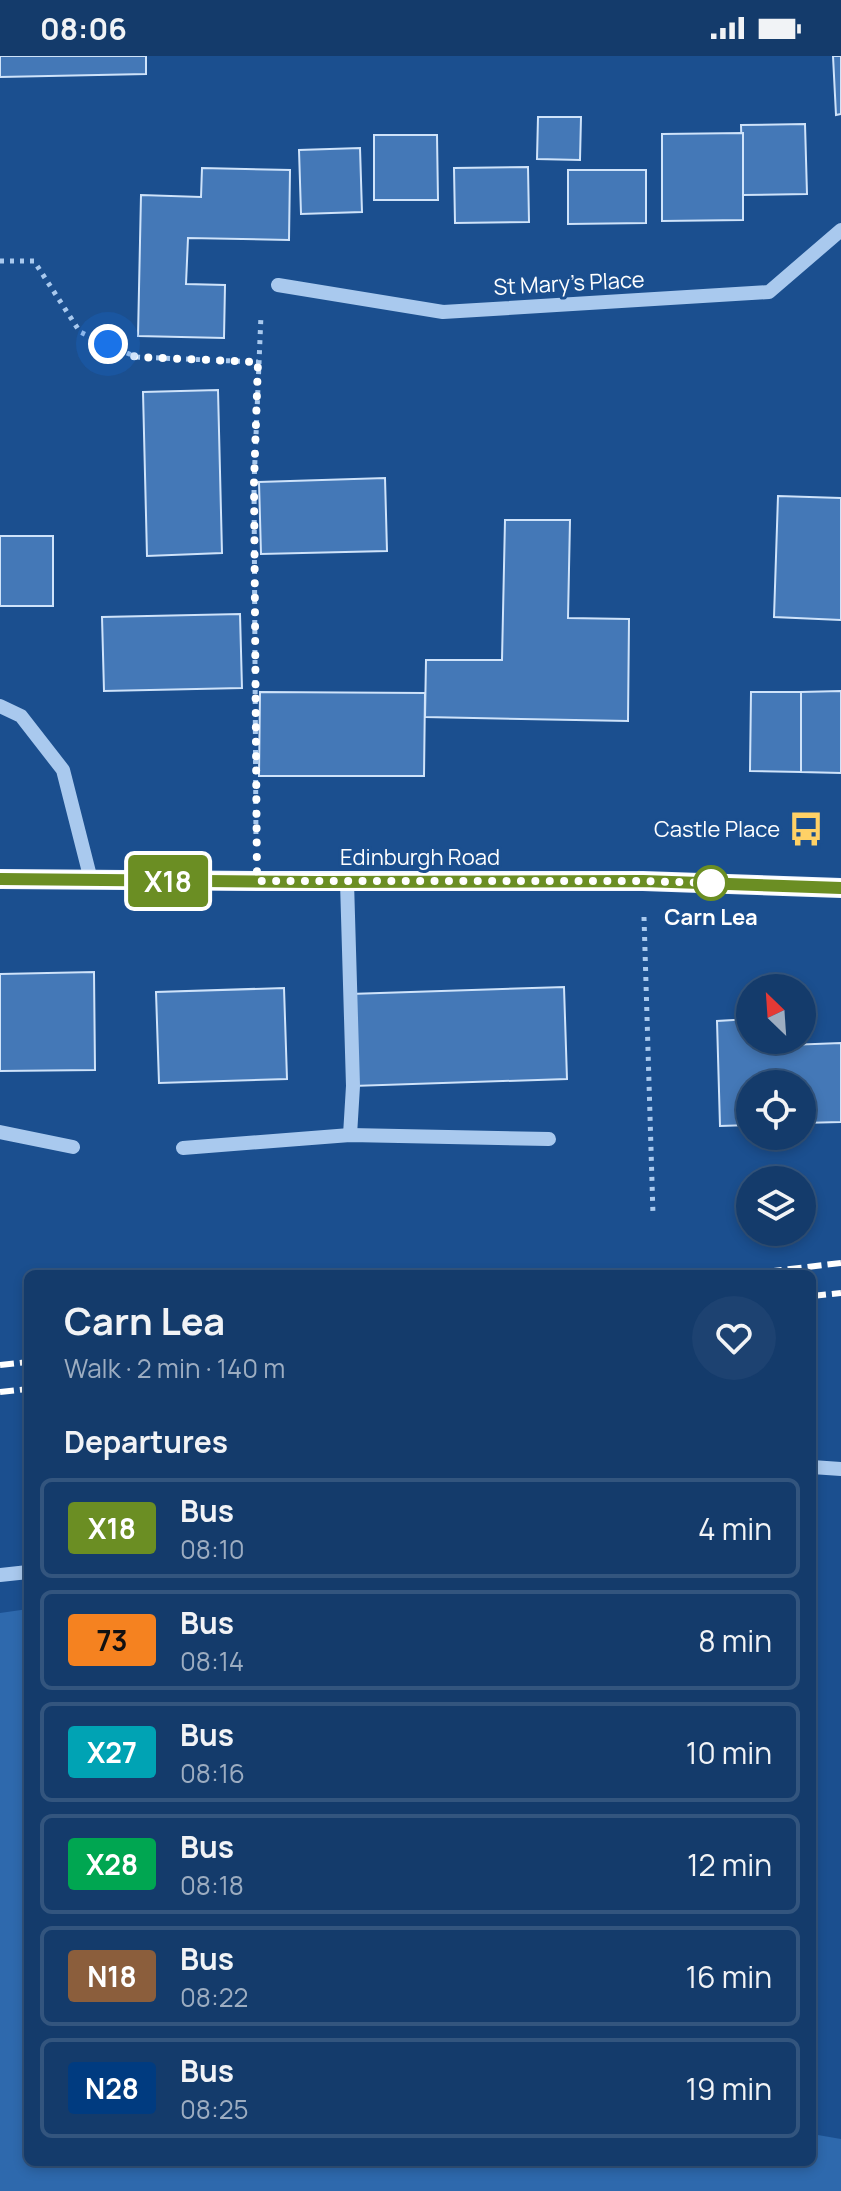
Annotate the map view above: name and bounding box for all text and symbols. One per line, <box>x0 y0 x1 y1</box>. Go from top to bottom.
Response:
text: 08:06 <box>40 8 127 49</box>
street label: St Mary's Place <box>493 264 645 302</box>
your location <box>88 324 128 364</box>
bus stop icon: Castle Place <box>787 810 825 848</box>
place label: Castle Place <box>654 814 780 844</box>
street label: Edinburgh Road <box>340 842 500 872</box>
line badge: X18 <box>122 855 214 907</box>
text: X18 <box>144 862 192 900</box>
marker: Carn Lea <box>694 866 728 900</box>
place label: Carn Lea <box>664 902 758 932</box>
north arrow <box>736 974 816 1054</box>
map controls <box>736 974 816 1246</box>
button: locate <box>736 1070 816 1150</box>
button: layers <box>736 1166 816 1246</box>
text: Carn Lea <box>64 1294 225 1346</box>
button: heart <box>692 1296 776 1380</box>
text: Walk · 2 min · 140 m <box>64 1350 285 1386</box>
text: Departures <box>64 1421 228 1462</box>
text: Bus <box>180 1490 234 1531</box>
text: 4 min <box>698 1508 772 1549</box>
text: X18 <box>88 1509 136 1547</box>
text: 08:10 <box>180 1531 245 1567</box>
text: Bus <box>180 1602 234 1643</box>
text: 8 min <box>698 1620 772 1661</box>
text: 73 <box>96 1621 128 1659</box>
text: 08:14 <box>180 1643 244 1679</box>
text: Bus <box>180 1714 234 1755</box>
text: 10 min <box>686 1732 772 1773</box>
text: X27 <box>87 1733 137 1771</box>
text: 08:16 <box>180 1755 245 1791</box>
text: Bus <box>180 1826 234 1867</box>
text: 12 min <box>687 1844 772 1885</box>
text: X28 <box>86 1845 138 1883</box>
text: 08:18 <box>180 1867 244 1903</box>
text: Bus <box>180 1938 234 1979</box>
text: 16 min <box>685 1956 772 1997</box>
text: N18 <box>87 1957 137 1995</box>
text: 08:22 <box>180 1979 248 2015</box>
text: Bus <box>180 2050 234 2091</box>
text: 19 min <box>685 2068 772 2109</box>
text: N28 <box>85 2069 139 2107</box>
text: 08:25 <box>180 2091 249 2127</box>

